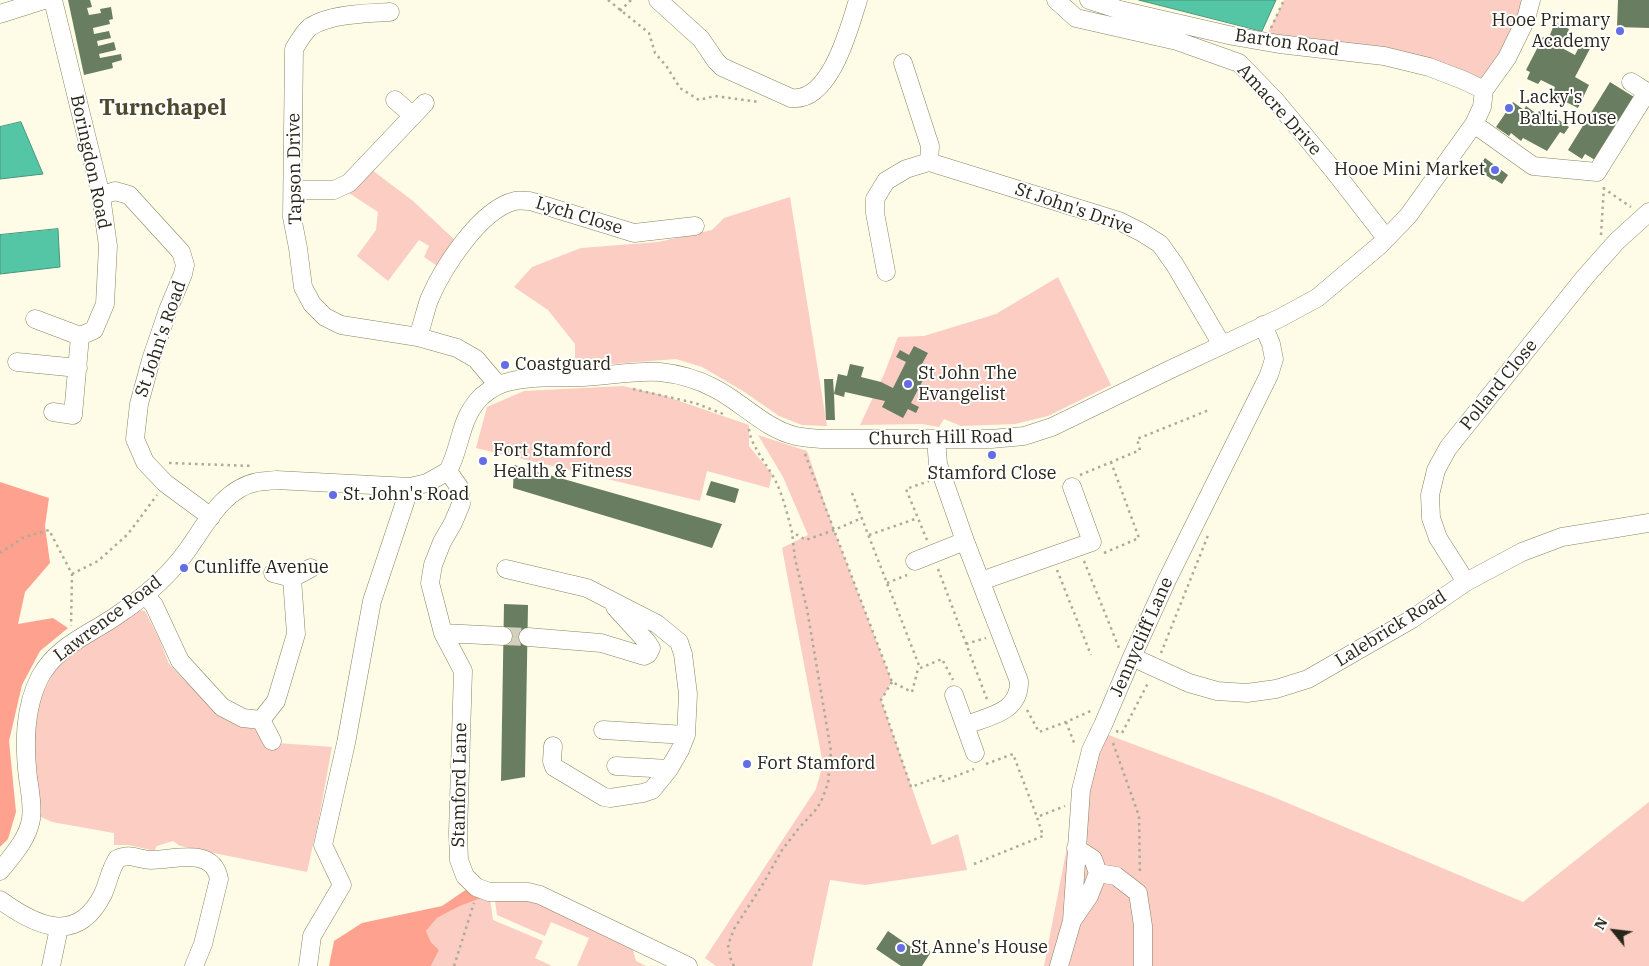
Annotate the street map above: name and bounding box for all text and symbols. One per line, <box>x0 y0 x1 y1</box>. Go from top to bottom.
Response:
place label: Hooe Primary Academy <box>1492 10 1610 52</box>
street label: Barton Road <box>1233 25 1341 61</box>
marker: Hooe Primary Academy <box>1614 25 1626 37</box>
street label: Amacre Drive <box>1232 60 1326 160</box>
place label: Lacky's Balti House <box>1519 87 1616 130</box>
street label: Boringdon Road <box>65 93 115 231</box>
district label: Turnchapel <box>99 96 227 122</box>
marker: Lacky's Balti House <box>1503 102 1515 114</box>
street label: Tapson Drive <box>283 113 307 225</box>
place label: Hooe Mini Market <box>1334 159 1485 181</box>
marker: Hooe Mini Market <box>1489 164 1501 176</box>
street label: St John's Drive <box>1012 179 1136 239</box>
street label: Lych Close <box>533 193 625 239</box>
street label: St John's Road <box>131 278 191 400</box>
street label: Pollard Close <box>1456 335 1542 435</box>
place label: Coastguard <box>515 354 611 376</box>
marker: Coastguard <box>499 359 511 371</box>
place label: St John The Evangelist <box>918 363 1017 406</box>
marker: St John The Evangelist <box>902 378 914 390</box>
street label: Church Hill Road <box>869 426 1013 450</box>
place label: Fort Stamford Health & Fitness <box>493 440 632 482</box>
marker: Stamford Close <box>986 449 998 461</box>
marker: Fort Stamford Health & Fitness <box>477 455 489 467</box>
place label: Stamford Close <box>928 463 1056 485</box>
place label: St. John's Road <box>343 484 470 506</box>
marker: St. John's Road <box>327 489 339 501</box>
place label: Cunliffe Avenue <box>194 557 329 579</box>
marker: Cunliffe Avenue <box>178 562 190 574</box>
street label: Lawrence Road <box>50 571 166 667</box>
street label: Jennycliff Lane <box>1106 574 1178 700</box>
street label: Lalebrick Road <box>1331 586 1451 672</box>
street label: Stamford Lane <box>448 722 472 848</box>
place label: Fort Stamford <box>757 753 875 775</box>
marker: Fort Stamford <box>741 758 753 770</box>
north arrow <box>1589 906 1639 956</box>
text: N <box>1590 915 1611 933</box>
place label: St Anne's House <box>911 937 1048 959</box>
marker: St Anne's House <box>895 942 907 954</box>

